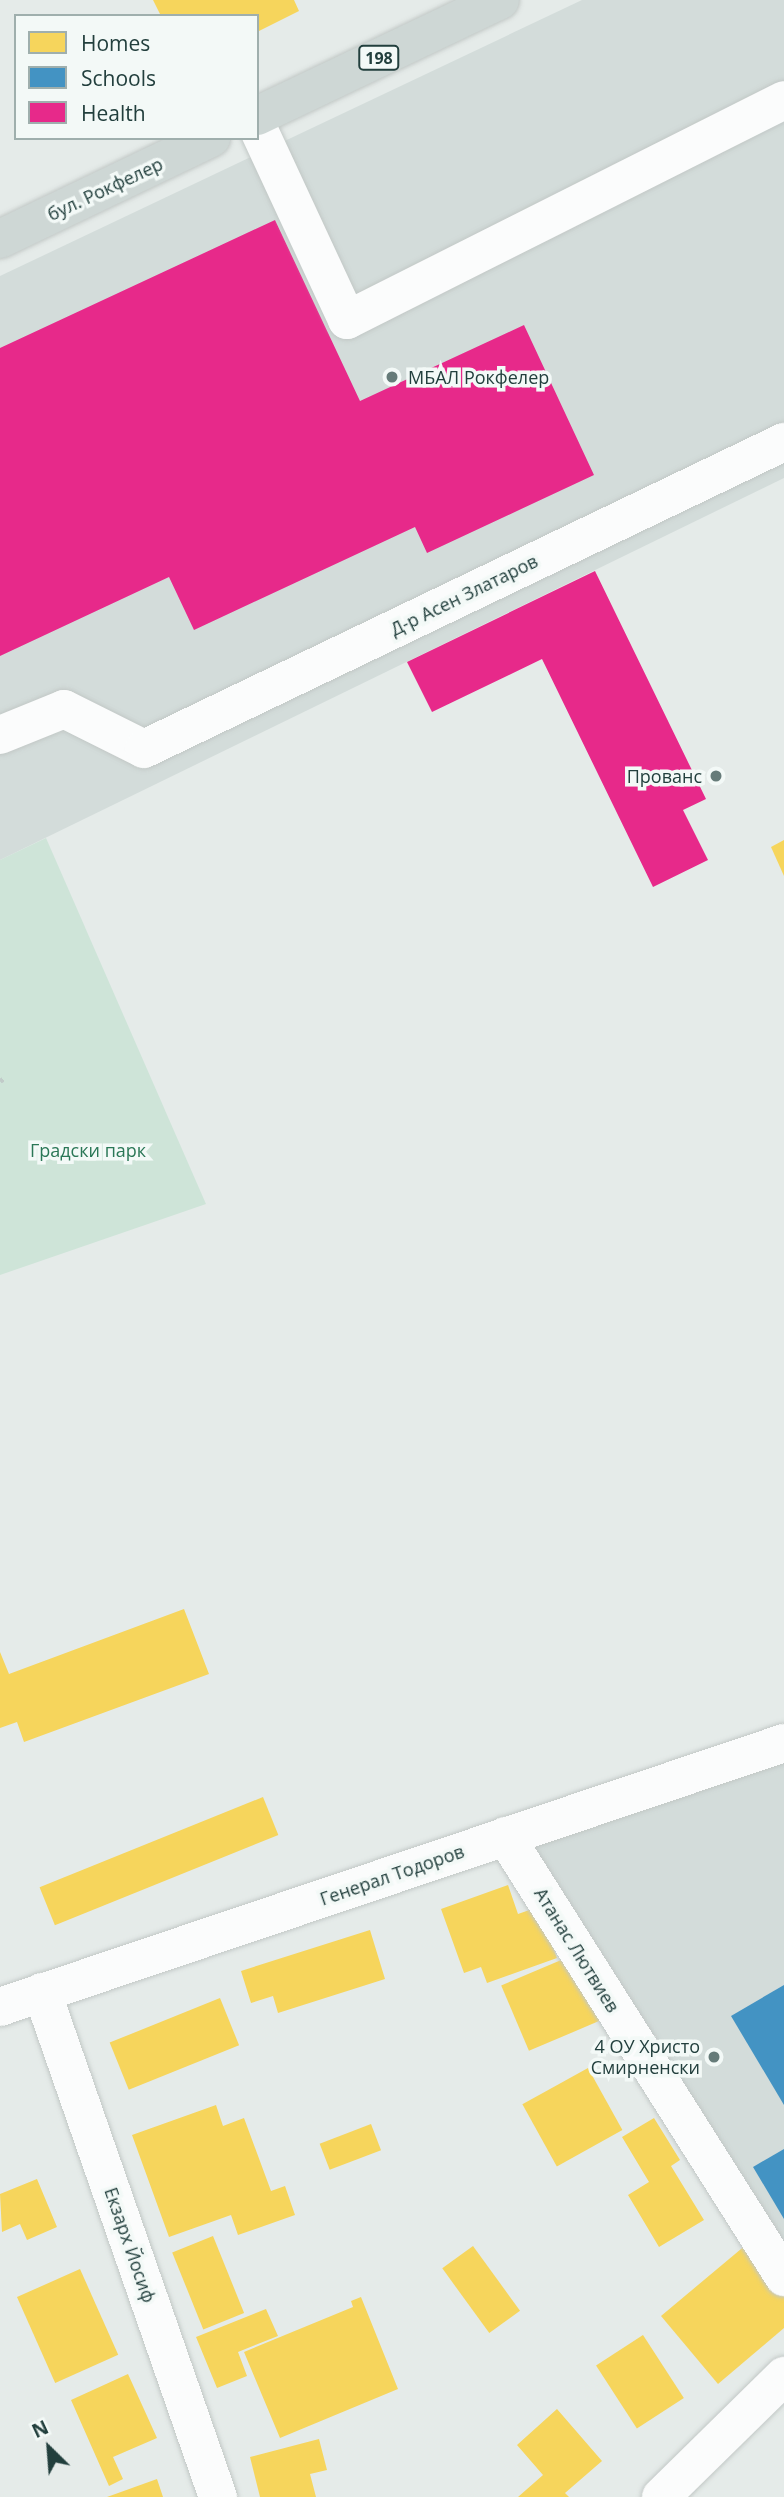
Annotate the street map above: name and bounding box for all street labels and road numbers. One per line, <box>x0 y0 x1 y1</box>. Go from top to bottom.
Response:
road number: 198 <box>358 46 400 71</box>
street label: бул. Рокфелер <box>44 153 166 225</box>
street label: Д-р Асен Златаров <box>387 550 541 640</box>
street label: Генерал Тодоров <box>317 1840 467 1910</box>
street label: Атанас Лютвиев <box>530 1884 624 2016</box>
street label: Екзарх Йосиф <box>100 2184 160 2306</box>

